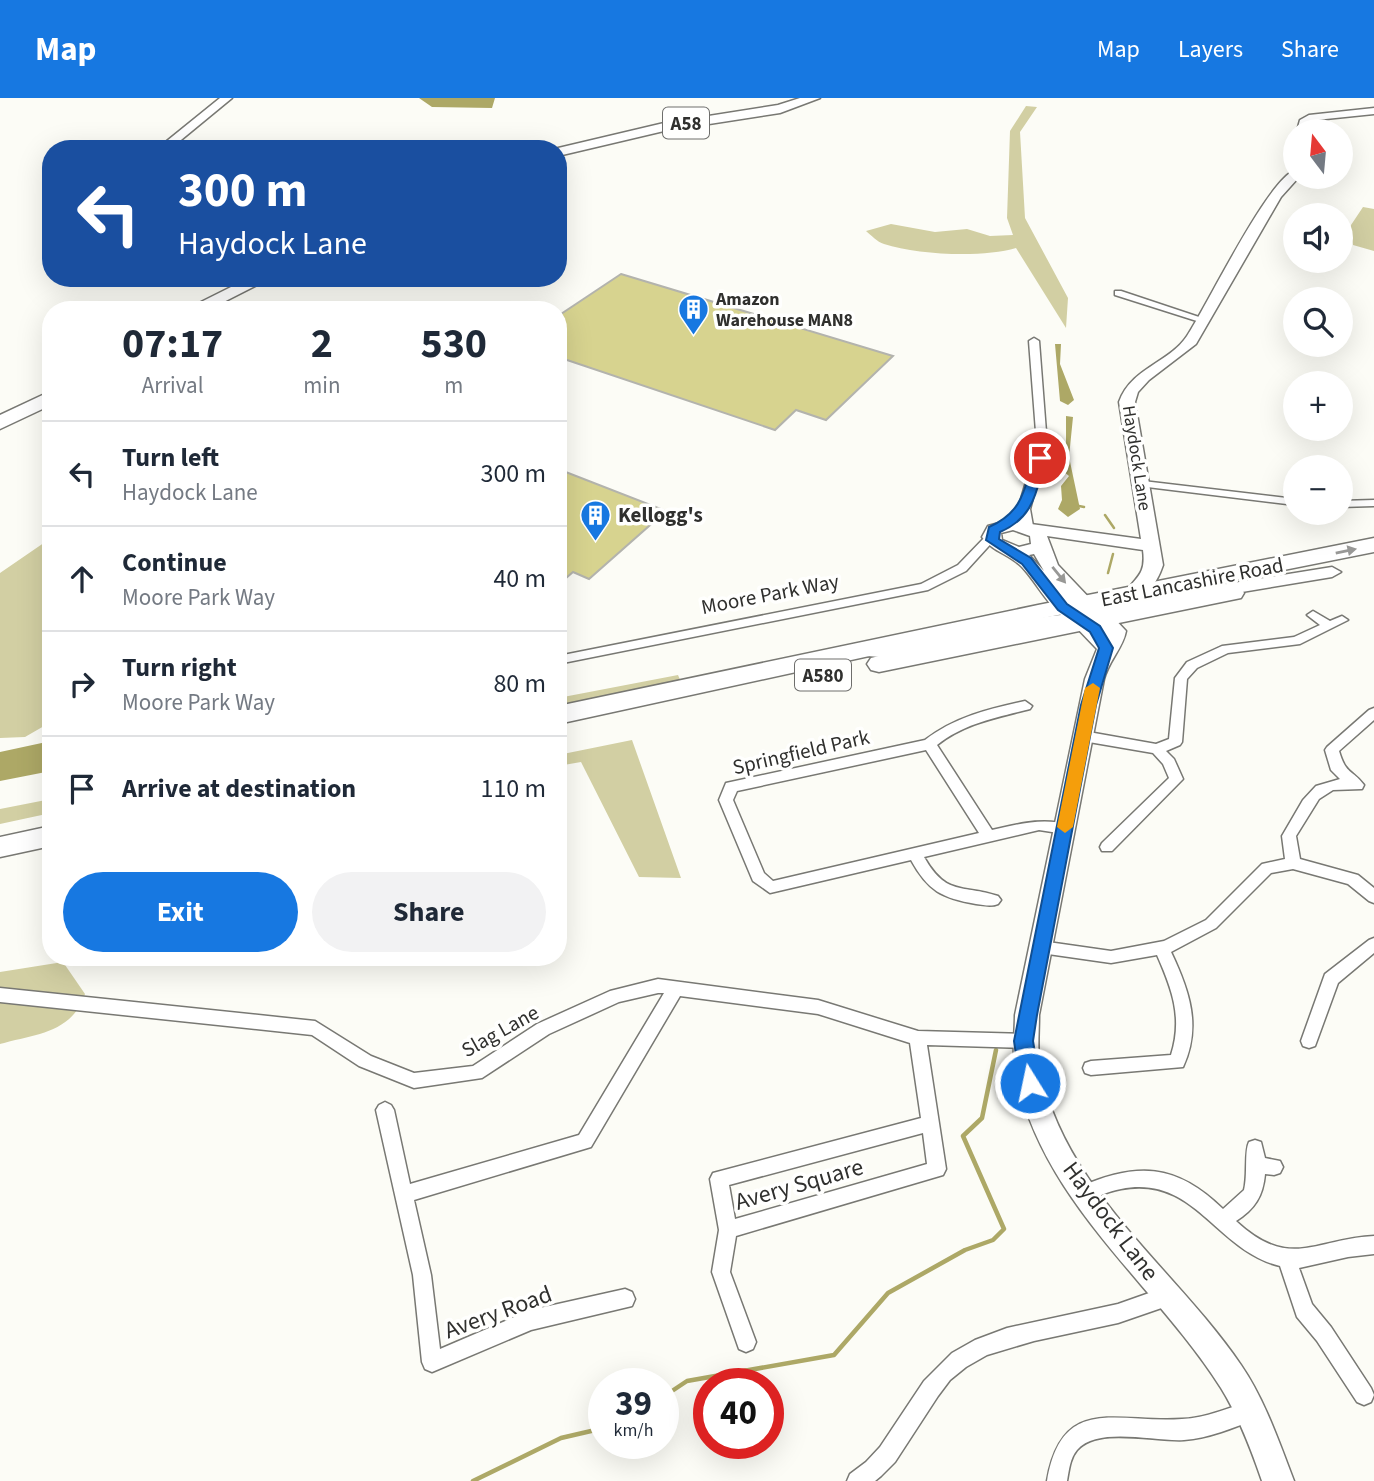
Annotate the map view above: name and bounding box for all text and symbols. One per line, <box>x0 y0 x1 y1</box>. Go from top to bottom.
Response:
text: Map <box>35 26 96 73</box>
text: Map <box>1097 32 1140 67</box>
text: Layers <box>1178 32 1243 67</box>
text: Share <box>1281 32 1339 67</box>
road number: A58 <box>663 108 709 139</box>
north arrow <box>1283 119 1353 189</box>
map controls <box>1283 119 1353 525</box>
text: 300 m <box>178 156 307 226</box>
icon: left <box>63 168 154 259</box>
button: sound <box>1283 203 1353 273</box>
text: Haydock Lane <box>178 221 367 267</box>
place label: Amazon Warehouse MAN8 <box>715 287 853 333</box>
button: search <box>1283 287 1353 357</box>
building icon: Amazon Warehouse MAN8 <box>676 292 710 336</box>
text: 07:17 <box>122 314 223 374</box>
text: 2 <box>311 314 333 374</box>
text: 530 <box>420 314 487 374</box>
text: Arrival <box>142 369 204 402</box>
text: min <box>303 369 341 402</box>
text: m <box>444 369 463 402</box>
button: + <box>1283 371 1353 441</box>
street label: Haydock Lane <box>1116 404 1157 513</box>
pin <box>1010 428 1070 488</box>
text: Turn left <box>122 439 219 476</box>
icon: arrive <box>1021 439 1059 477</box>
icon: left <box>63 455 101 493</box>
text: 300 m <box>480 455 546 492</box>
button: − <box>1283 455 1353 525</box>
text: Haydock Lane <box>122 476 258 509</box>
building icon: Kellogg's <box>578 498 612 542</box>
place label: Kellogg's <box>618 500 703 530</box>
text: Continue <box>122 544 227 581</box>
one-way arrow <box>1335 546 1357 557</box>
street label: East Lancashire Road <box>1098 550 1286 614</box>
icon: ahead <box>63 560 101 598</box>
text: 40 m <box>493 560 546 597</box>
one-way arrow <box>1051 565 1066 583</box>
street label: Moore Park Way <box>699 566 842 622</box>
text: Moore Park Way <box>122 581 275 614</box>
text: Turn right <box>122 649 237 686</box>
road number: A580 <box>795 660 851 690</box>
icon: right <box>63 665 101 703</box>
text: 80 m <box>493 665 546 702</box>
text: Moore Park Way <box>122 686 275 719</box>
street label: Springfield Park <box>730 722 873 782</box>
icon: arrive <box>63 770 101 808</box>
text: Arrive at destination <box>122 770 356 807</box>
text: 110 m <box>480 770 546 807</box>
button: Exit <box>63 872 298 952</box>
button: Share <box>312 872 546 952</box>
street label: Slag Lane <box>456 997 544 1065</box>
position arrow <box>993 1046 1067 1120</box>
street label: Avery Square <box>731 1149 867 1220</box>
street label: Haydock Lane <box>1054 1154 1167 1288</box>
street label: Avery Road <box>439 1277 557 1348</box>
speed limit sign: 40 <box>693 1368 784 1459</box>
text: 39 <box>615 1379 652 1429</box>
text: km/h <box>614 1418 653 1443</box>

